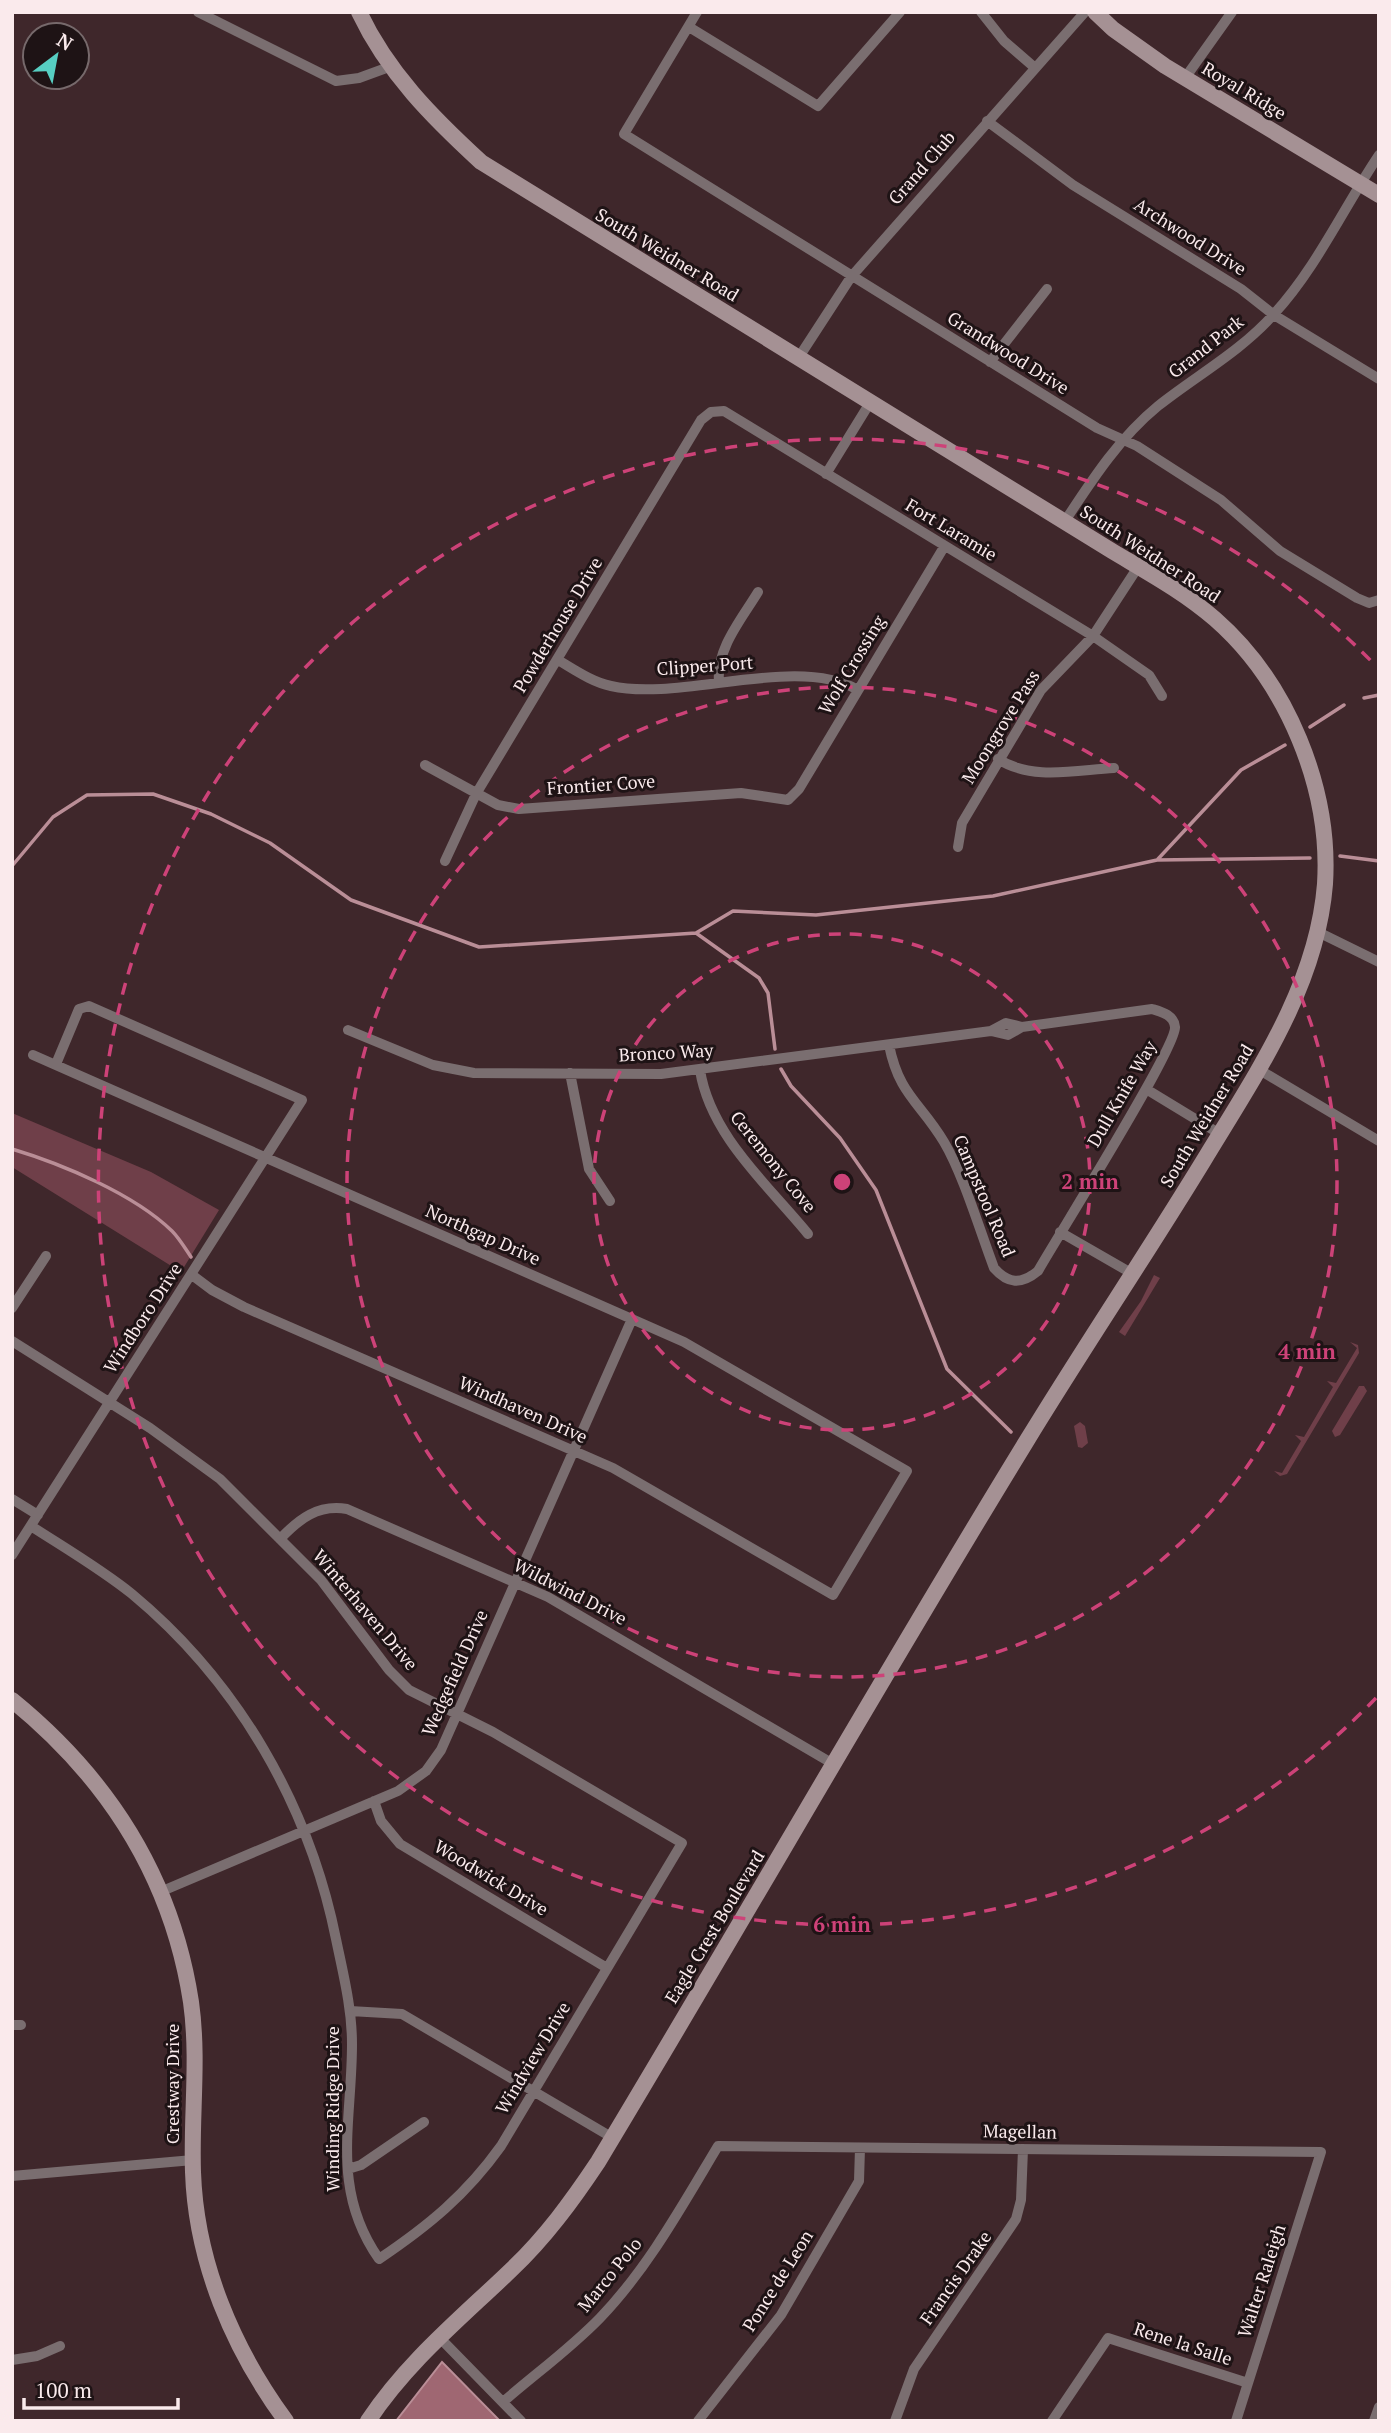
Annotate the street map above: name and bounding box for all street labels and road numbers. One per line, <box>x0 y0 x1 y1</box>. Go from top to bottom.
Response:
street label: Royal Ridge <box>1198 56 1291 125</box>
street label: Grand Club <box>882 125 960 209</box>
street label: Archwood Drive <box>1130 192 1251 280</box>
street label: South Weidner Road <box>592 202 743 306</box>
street label: Grandwood Drive <box>943 305 1074 399</box>
street label: Grand Park <box>1163 309 1249 383</box>
street label: Fort Laramie <box>901 492 1002 566</box>
street label: South Weidner Road <box>1076 499 1225 608</box>
street label: Powderhouse Drive <box>507 552 607 697</box>
street label: Wolf Crossing <box>812 610 890 718</box>
street label: Clipper Port <box>656 650 754 680</box>
street label: Moongrove Pass <box>956 665 1045 788</box>
street label: Frontier Cove <box>546 768 656 800</box>
street label: Dull Knife Way <box>1081 1035 1162 1151</box>
street label: Bronco Way <box>618 1037 715 1066</box>
street label: South Weidner Road <box>1154 1040 1258 1191</box>
street label: Ceremony Cove <box>725 1105 822 1217</box>
street label: Campstool Road <box>948 1131 1022 1260</box>
street label: Northgap Drive <box>422 1198 545 1270</box>
street label: Windboro Drive <box>98 1258 187 1377</box>
street label: Windhaven Drive <box>455 1370 592 1448</box>
street label: Winterhaven Drive <box>308 1544 424 1675</box>
street label: Wildwind Drive <box>510 1552 631 1630</box>
street label: Wedgefield Drive <box>416 1606 493 1739</box>
street label: Woodwick Drive <box>430 1834 553 1921</box>
street label: Eagle Crest Boulevard <box>659 1845 769 2008</box>
street label: Windview Drive <box>489 1997 575 2118</box>
street label: Crestway Drive <box>160 2024 184 2144</box>
street label: Winding Ridge Drive <box>320 2026 344 2192</box>
street label: Magellan <box>983 2118 1057 2144</box>
street label: Walter Raleigh <box>1231 2221 1291 2340</box>
street label: Ponce de Leon <box>736 2225 818 2336</box>
street label: Francis Drake <box>914 2226 996 2329</box>
street label: Marco Polo <box>572 2232 647 2317</box>
street label: Rene la Salle <box>1131 2316 1235 2370</box>

